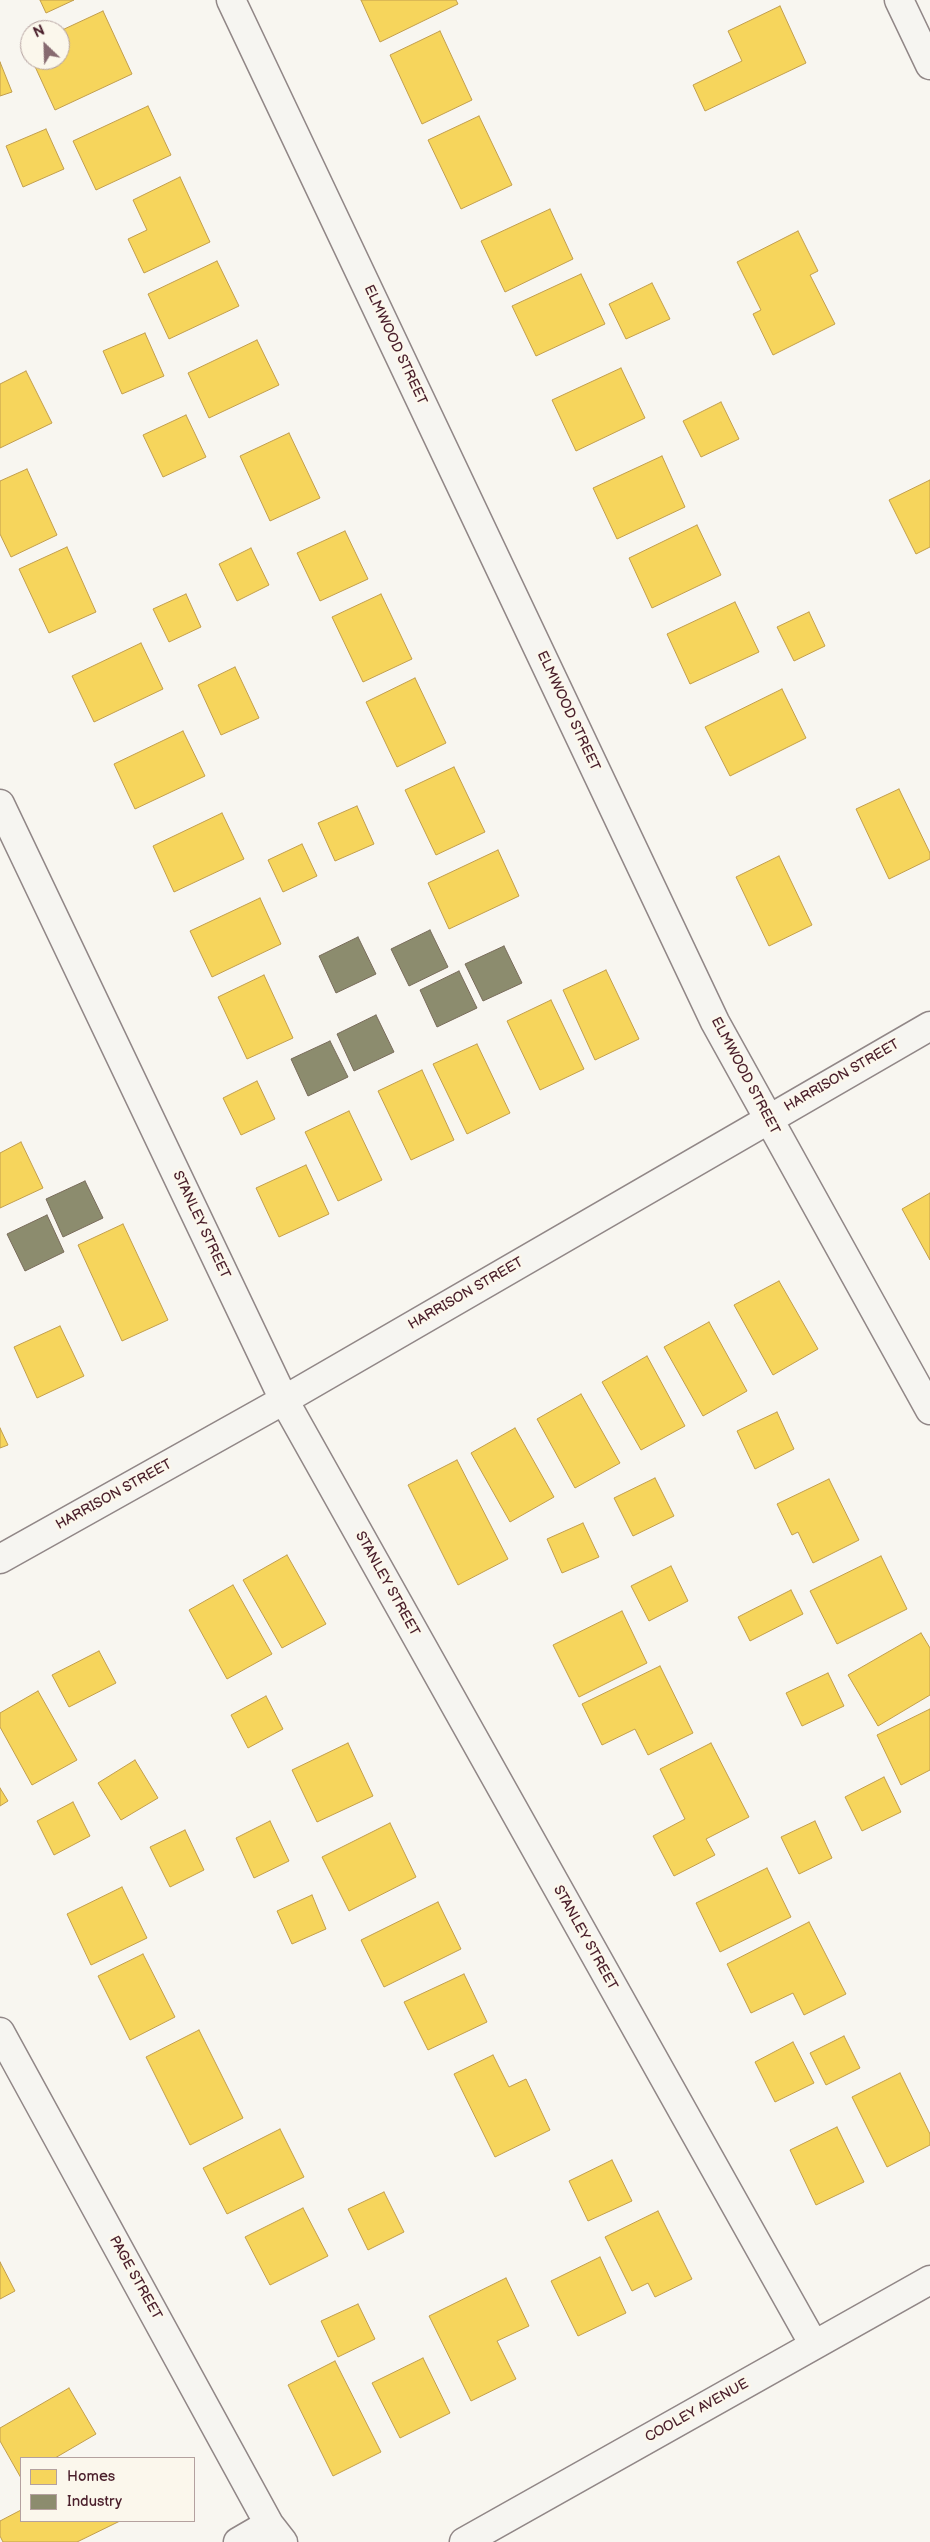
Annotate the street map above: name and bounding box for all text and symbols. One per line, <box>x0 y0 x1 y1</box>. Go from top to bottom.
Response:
north arrow <box>20 20 70 70</box>
text: N <box>31 22 47 42</box>
street label: ELMWOOD STREET <box>360 282 430 408</box>
street label: ELMWOOD STREET <box>533 648 603 774</box>
street label: ELMWOOD STREET <box>707 1015 783 1137</box>
street label: HARRISON STREET <box>782 1036 902 1116</box>
street label: STANLEY STREET <box>169 1168 233 1282</box>
street label: HARRISON STREET <box>406 1254 526 1334</box>
street label: HARRISON STREET <box>53 1456 175 1534</box>
street label: STANLEY STREET <box>351 1529 423 1639</box>
street label: STANLEY STREET <box>549 1883 621 1993</box>
street label: PAGE STREET <box>105 2233 165 2323</box>
street label: COOLEY AVENUE <box>642 2376 752 2446</box>
legend <box>20 2457 195 2522</box>
text: Homes <box>67 2467 115 2486</box>
text: Industry <box>67 2492 122 2511</box>

